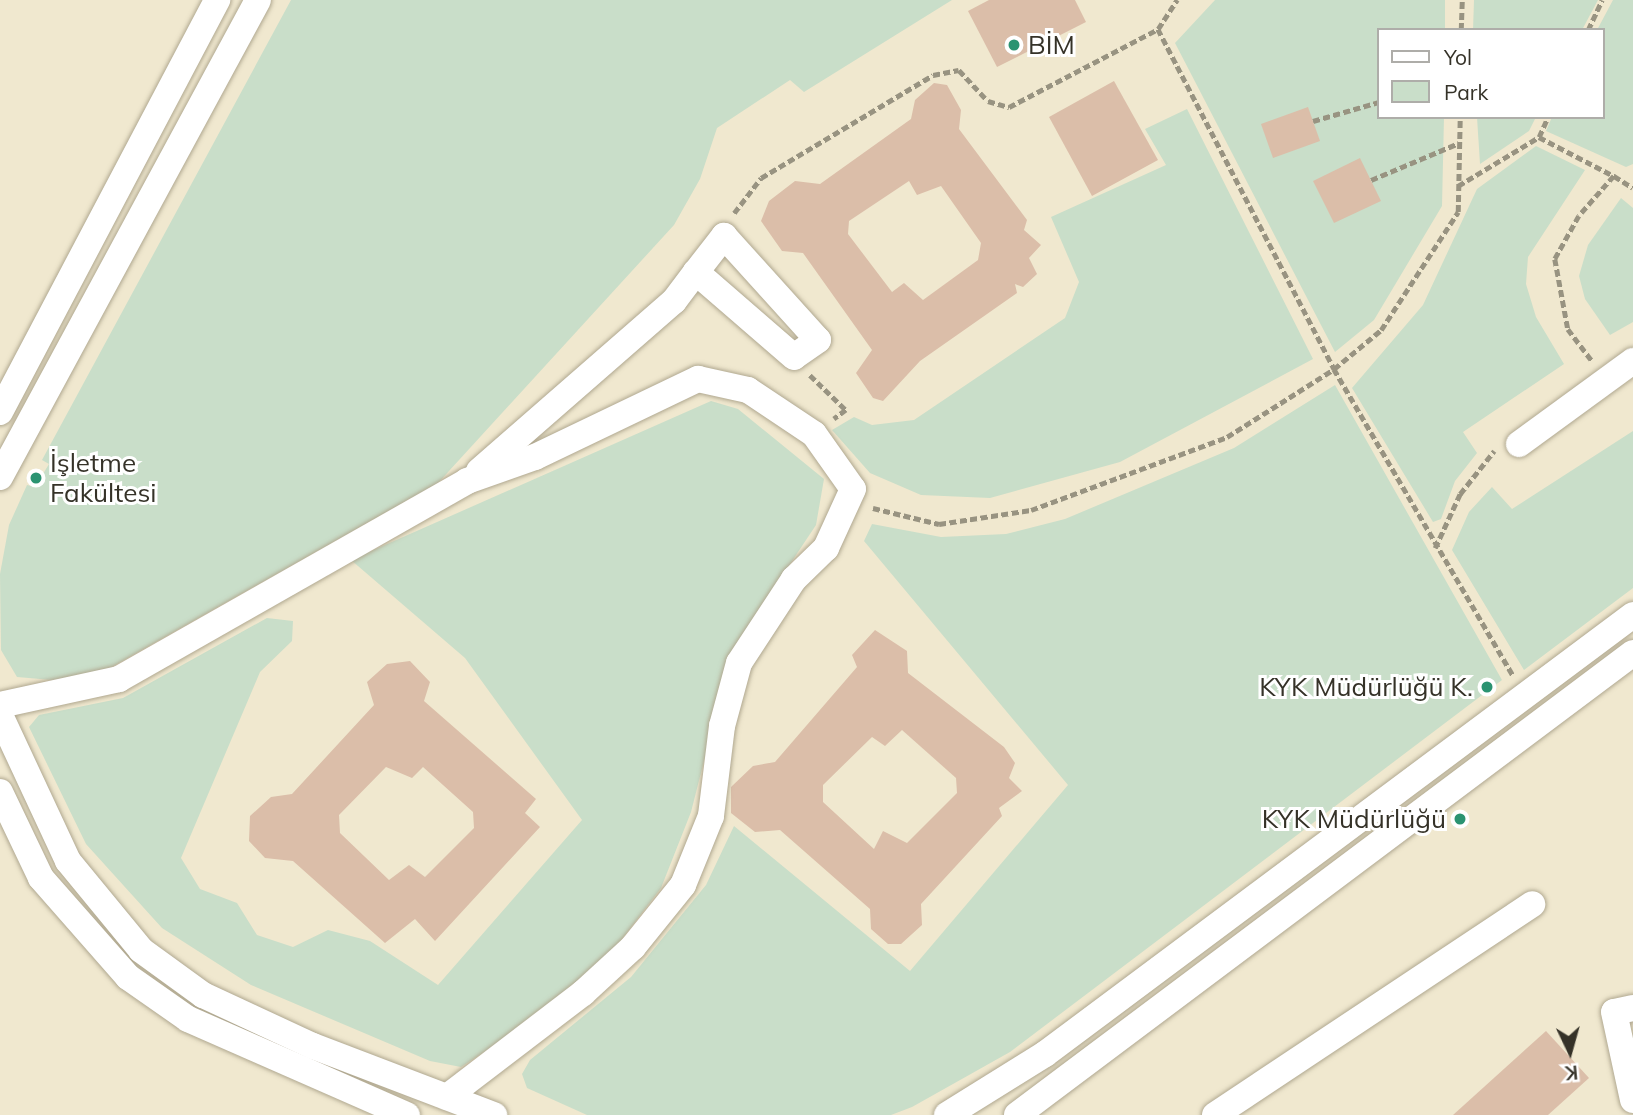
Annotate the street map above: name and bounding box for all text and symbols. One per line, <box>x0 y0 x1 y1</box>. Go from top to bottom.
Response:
legend <box>1378 28 1605 119</box>
place label: BİM <box>1028 29 1075 61</box>
marker: BİM <box>1006 37 1022 53</box>
text: Yol <box>1444 44 1472 70</box>
text: Park <box>1444 79 1488 105</box>
place label: İşletme Fakültesi <box>50 447 156 508</box>
marker: İşletme Fakültesi <box>28 470 44 486</box>
place label: KYK Müdürlüğü K. <box>1259 671 1473 703</box>
marker: KYK Müdürlüğü K. <box>1479 679 1495 695</box>
place label: KYK Müdürlüğü <box>1262 803 1446 835</box>
marker: KYK Müdürlüğü <box>1452 811 1468 827</box>
north arrow <box>1535 1017 1605 1087</box>
text: K <box>1564 1060 1579 1085</box>

